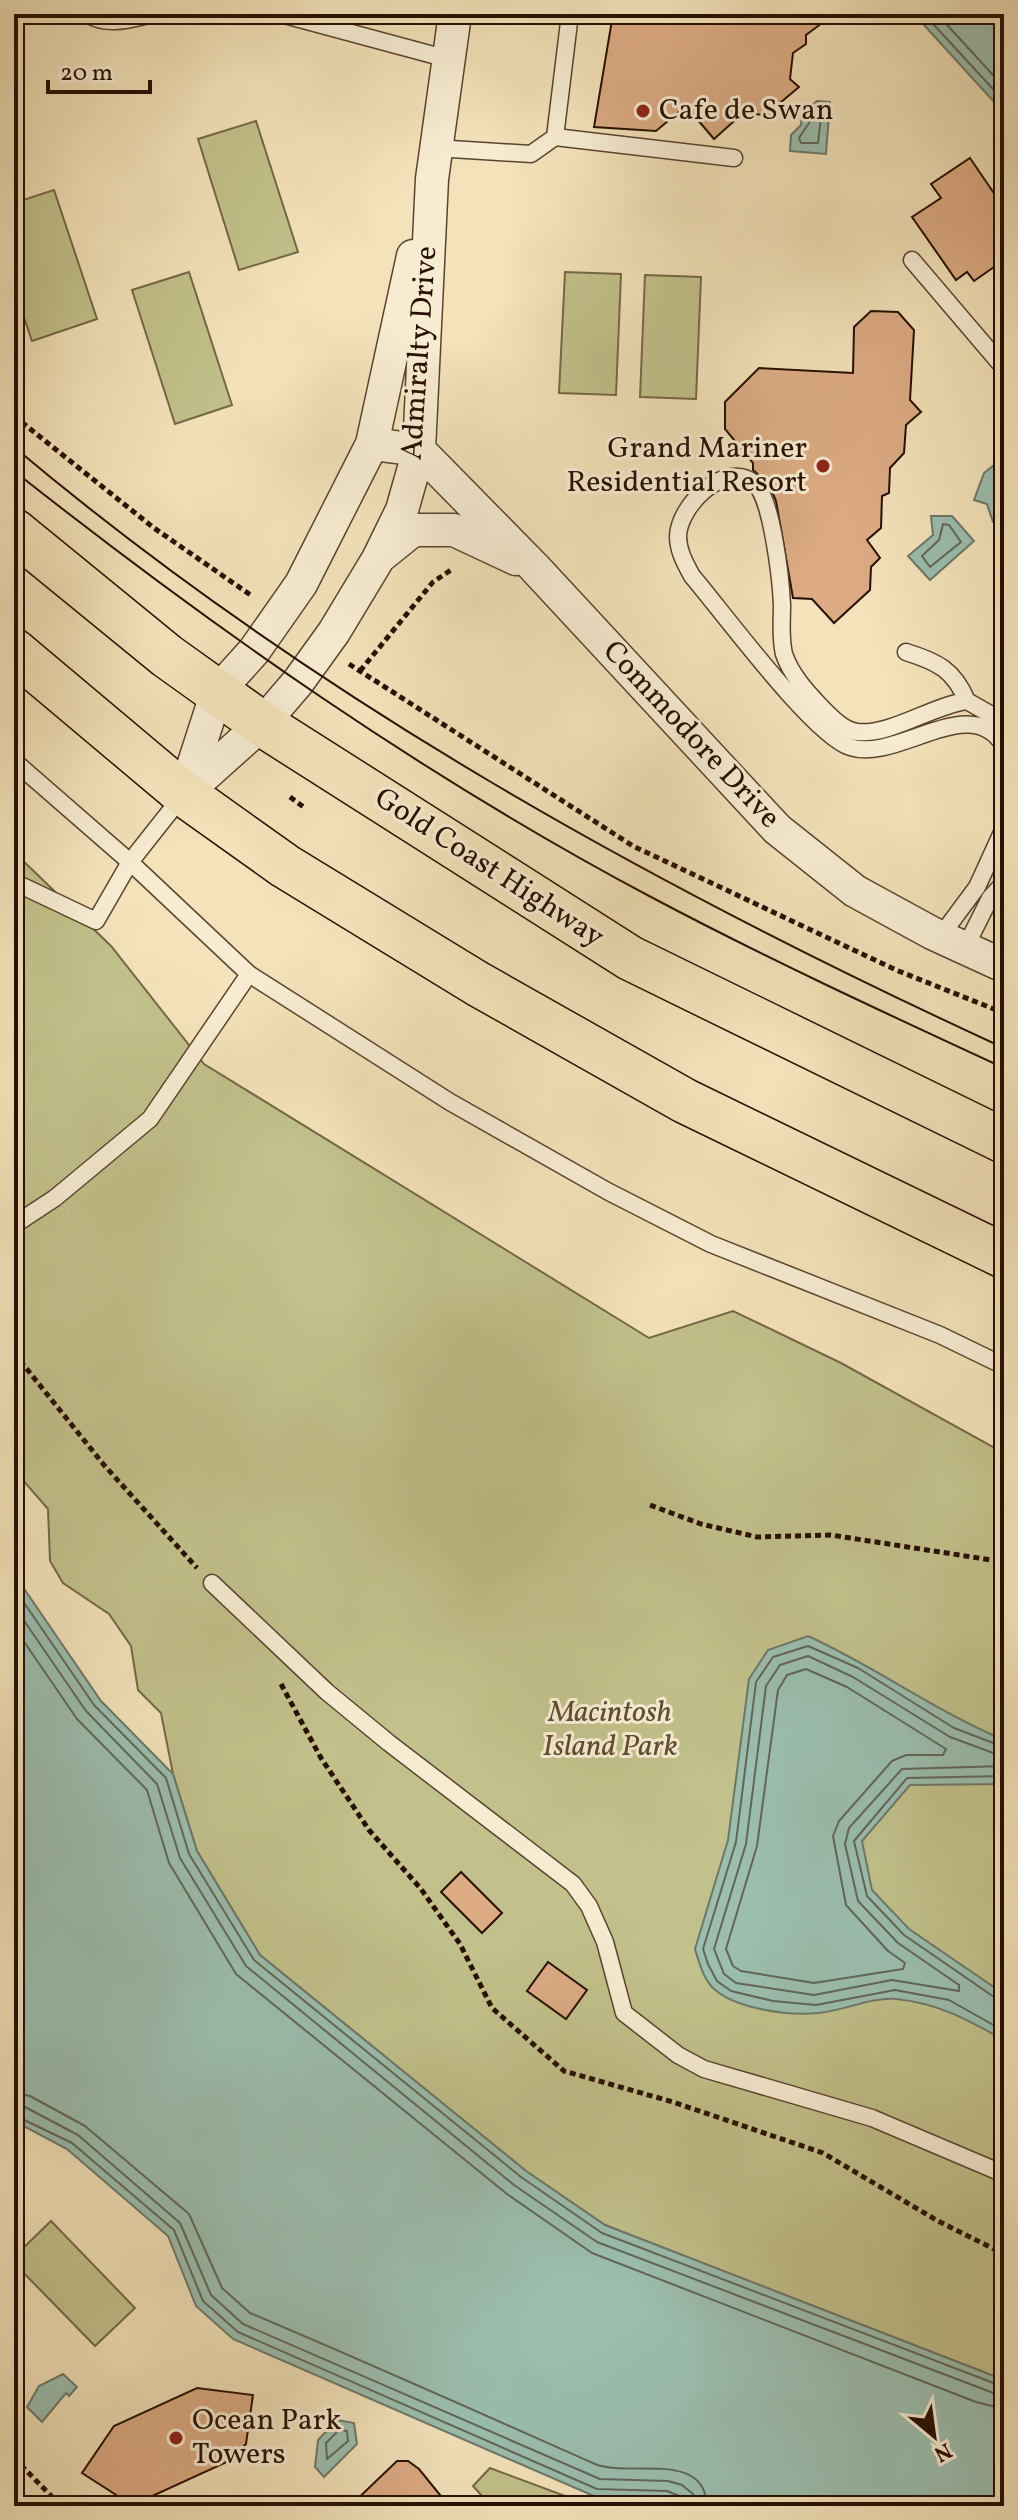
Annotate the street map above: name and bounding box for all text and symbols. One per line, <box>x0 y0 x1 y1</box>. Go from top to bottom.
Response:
scale bar <box>48 44 150 94</box>
text: 20 m <box>60 57 113 91</box>
place label: Cafe de Swan <box>659 90 834 132</box>
marker: Cafe de Swan <box>634 102 652 120</box>
street label: Admiralty Drive <box>392 244 448 462</box>
place label: Grand Mariner Residential Resort <box>566 428 807 504</box>
marker: Grand Mariner Residential Resort <box>814 457 832 475</box>
street label: Commodore Drive <box>593 632 789 838</box>
street label: Gold Coast Highway <box>366 778 612 958</box>
park label: Macintosh Island Park <box>542 1692 678 1768</box>
north arrow <box>894 2396 974 2476</box>
place label: Ocean Park Towers <box>192 2400 342 2476</box>
marker: Ocean Park Towers <box>167 2429 185 2447</box>
text: N <box>928 2434 957 2469</box>

